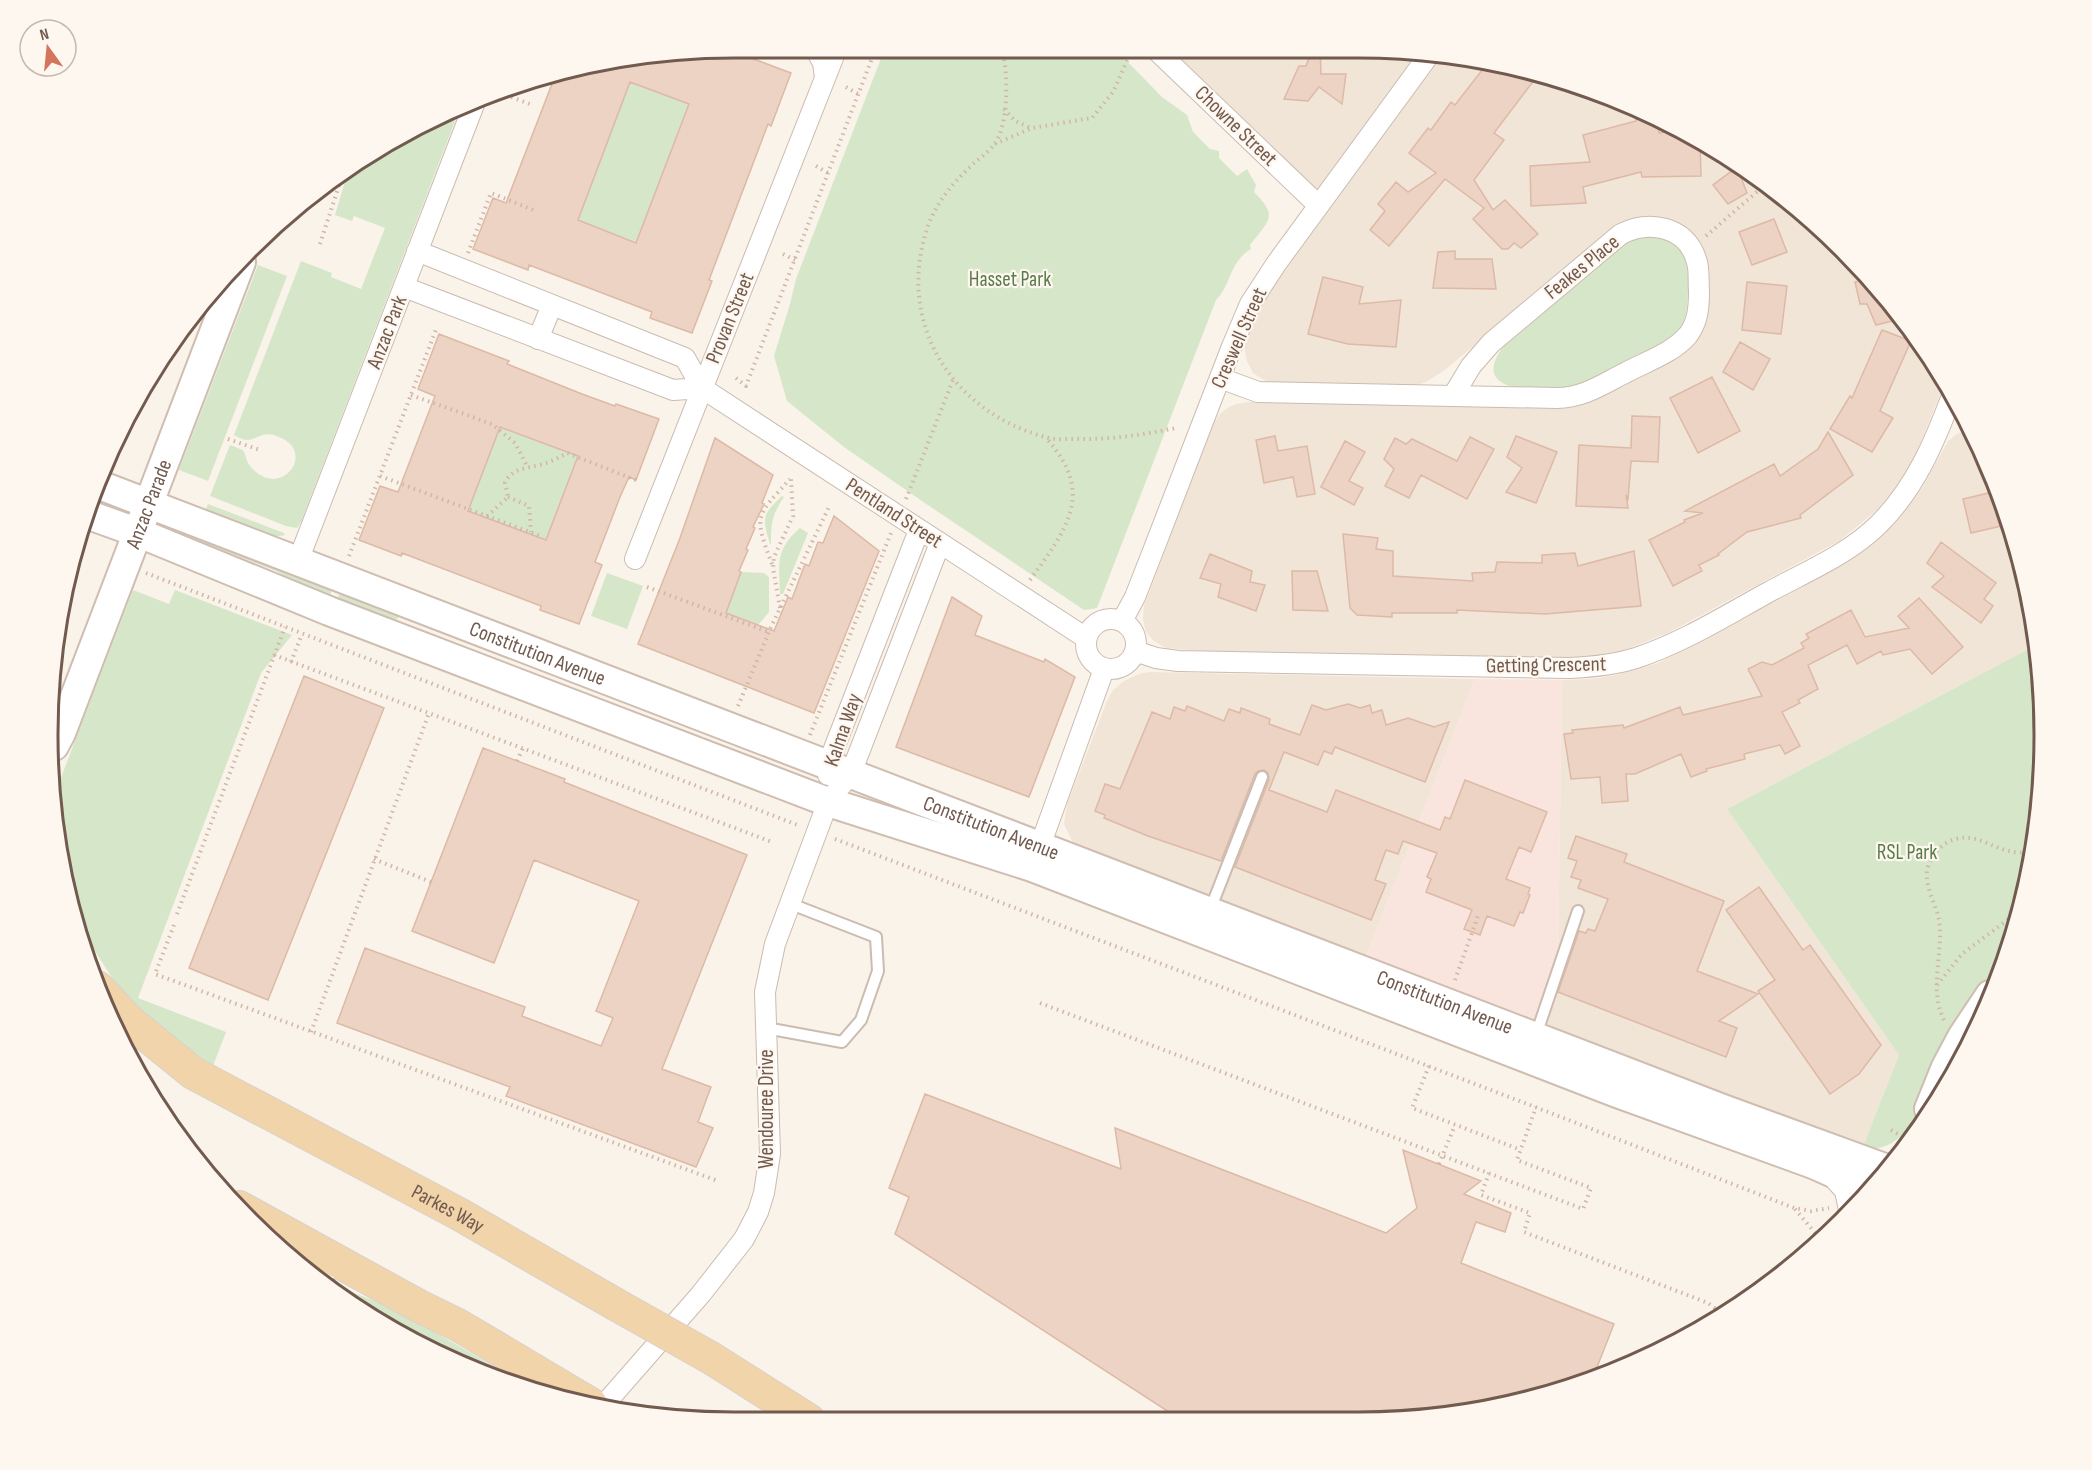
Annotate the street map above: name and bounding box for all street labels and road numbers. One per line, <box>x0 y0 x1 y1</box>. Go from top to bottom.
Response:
street label: Chowne Street <box>1190 81 1282 171</box>
street label: Feakes Place <box>1540 229 1624 305</box>
street label: Provan Street <box>700 269 760 367</box>
street label: Creswell Street <box>1206 284 1272 392</box>
street label: Anzac Park <box>361 292 412 373</box>
street label: Anzac Parade <box>120 456 177 553</box>
street label: Pentland Street <box>841 472 947 554</box>
street label: Constitution Avenue <box>466 616 609 691</box>
street label: Getting Crescent <box>1486 651 1606 679</box>
street label: Kalma Way <box>819 690 867 770</box>
street label: Constitution Avenue <box>920 790 1063 865</box>
street label: Constitution Avenue <box>1373 965 1516 1040</box>
street label: Wendouree Drive <box>754 1049 779 1169</box>
street label: Parkes Way <box>407 1179 489 1238</box>

